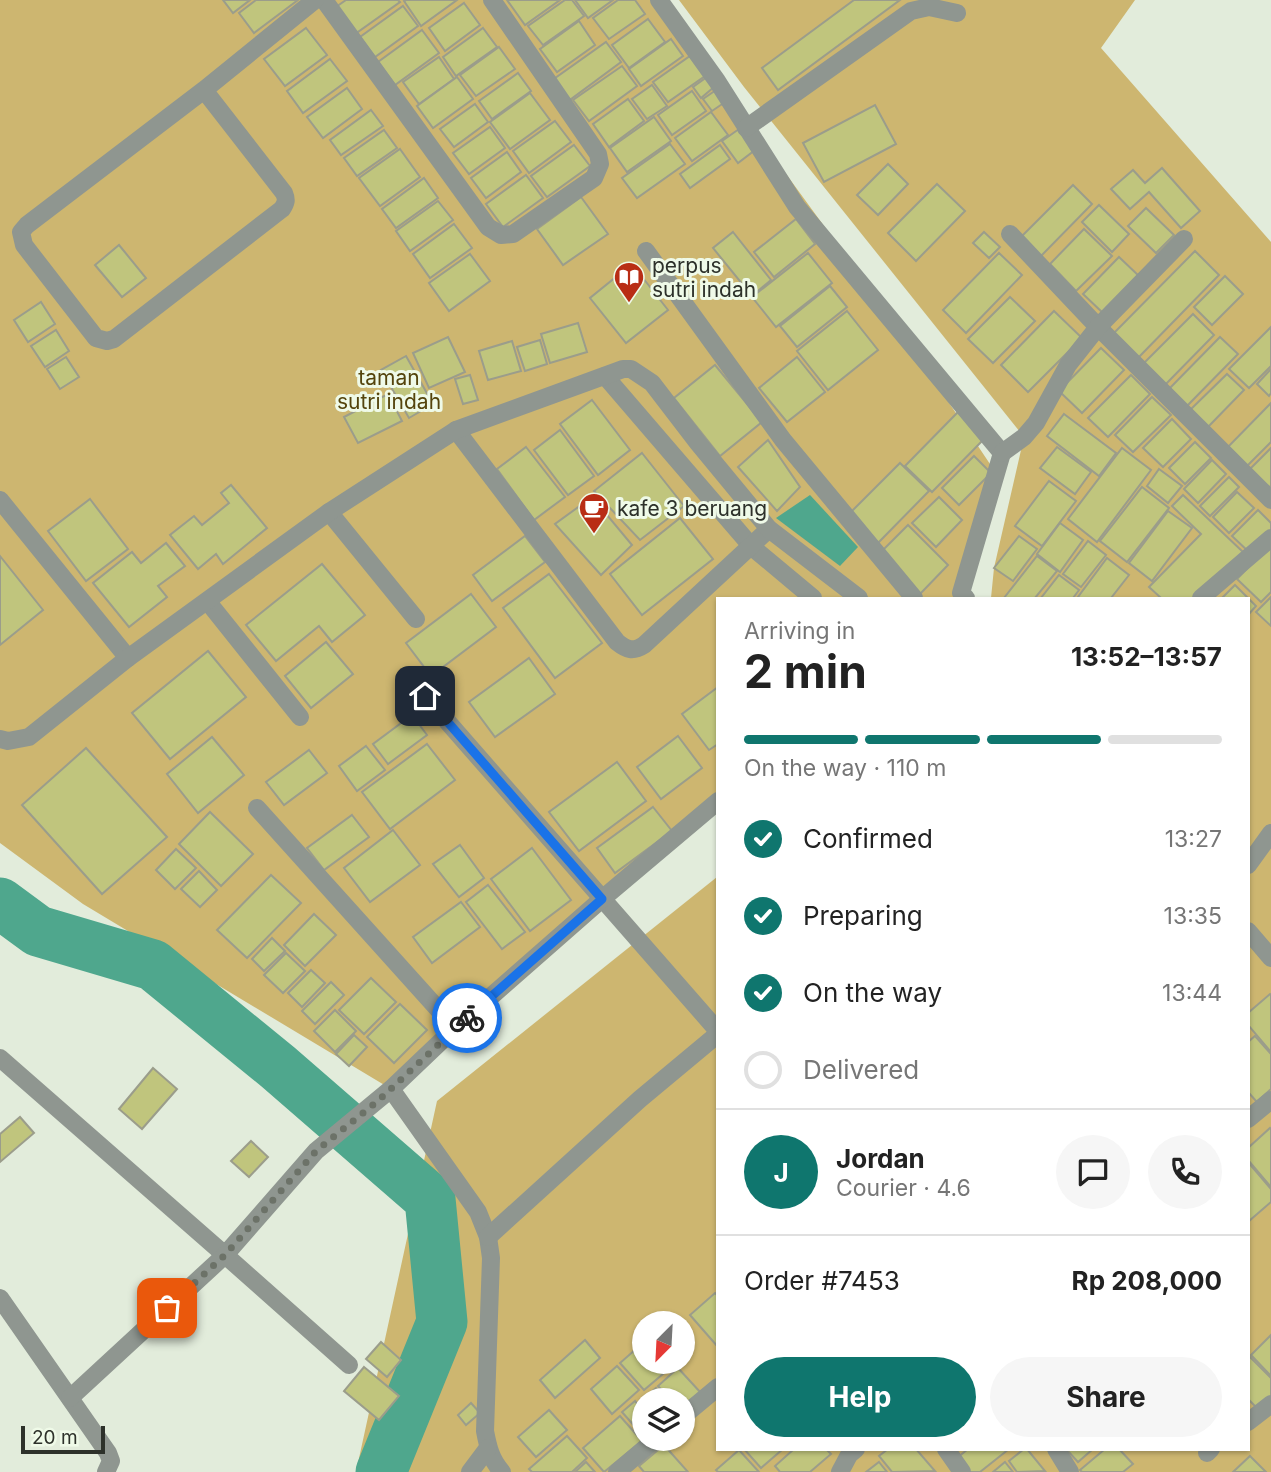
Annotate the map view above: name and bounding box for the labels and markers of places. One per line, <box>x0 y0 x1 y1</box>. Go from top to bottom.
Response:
place label: perpus sutri indah <box>652 253 756 302</box>
library icon: perpus sutri indah <box>612 260 646 304</box>
cafe icon: kafe 3 beruang <box>577 491 611 535</box>
place label: kafe 3 beruang <box>617 496 767 521</box>
pin <box>395 666 455 726</box>
pin <box>137 1278 197 1338</box>

